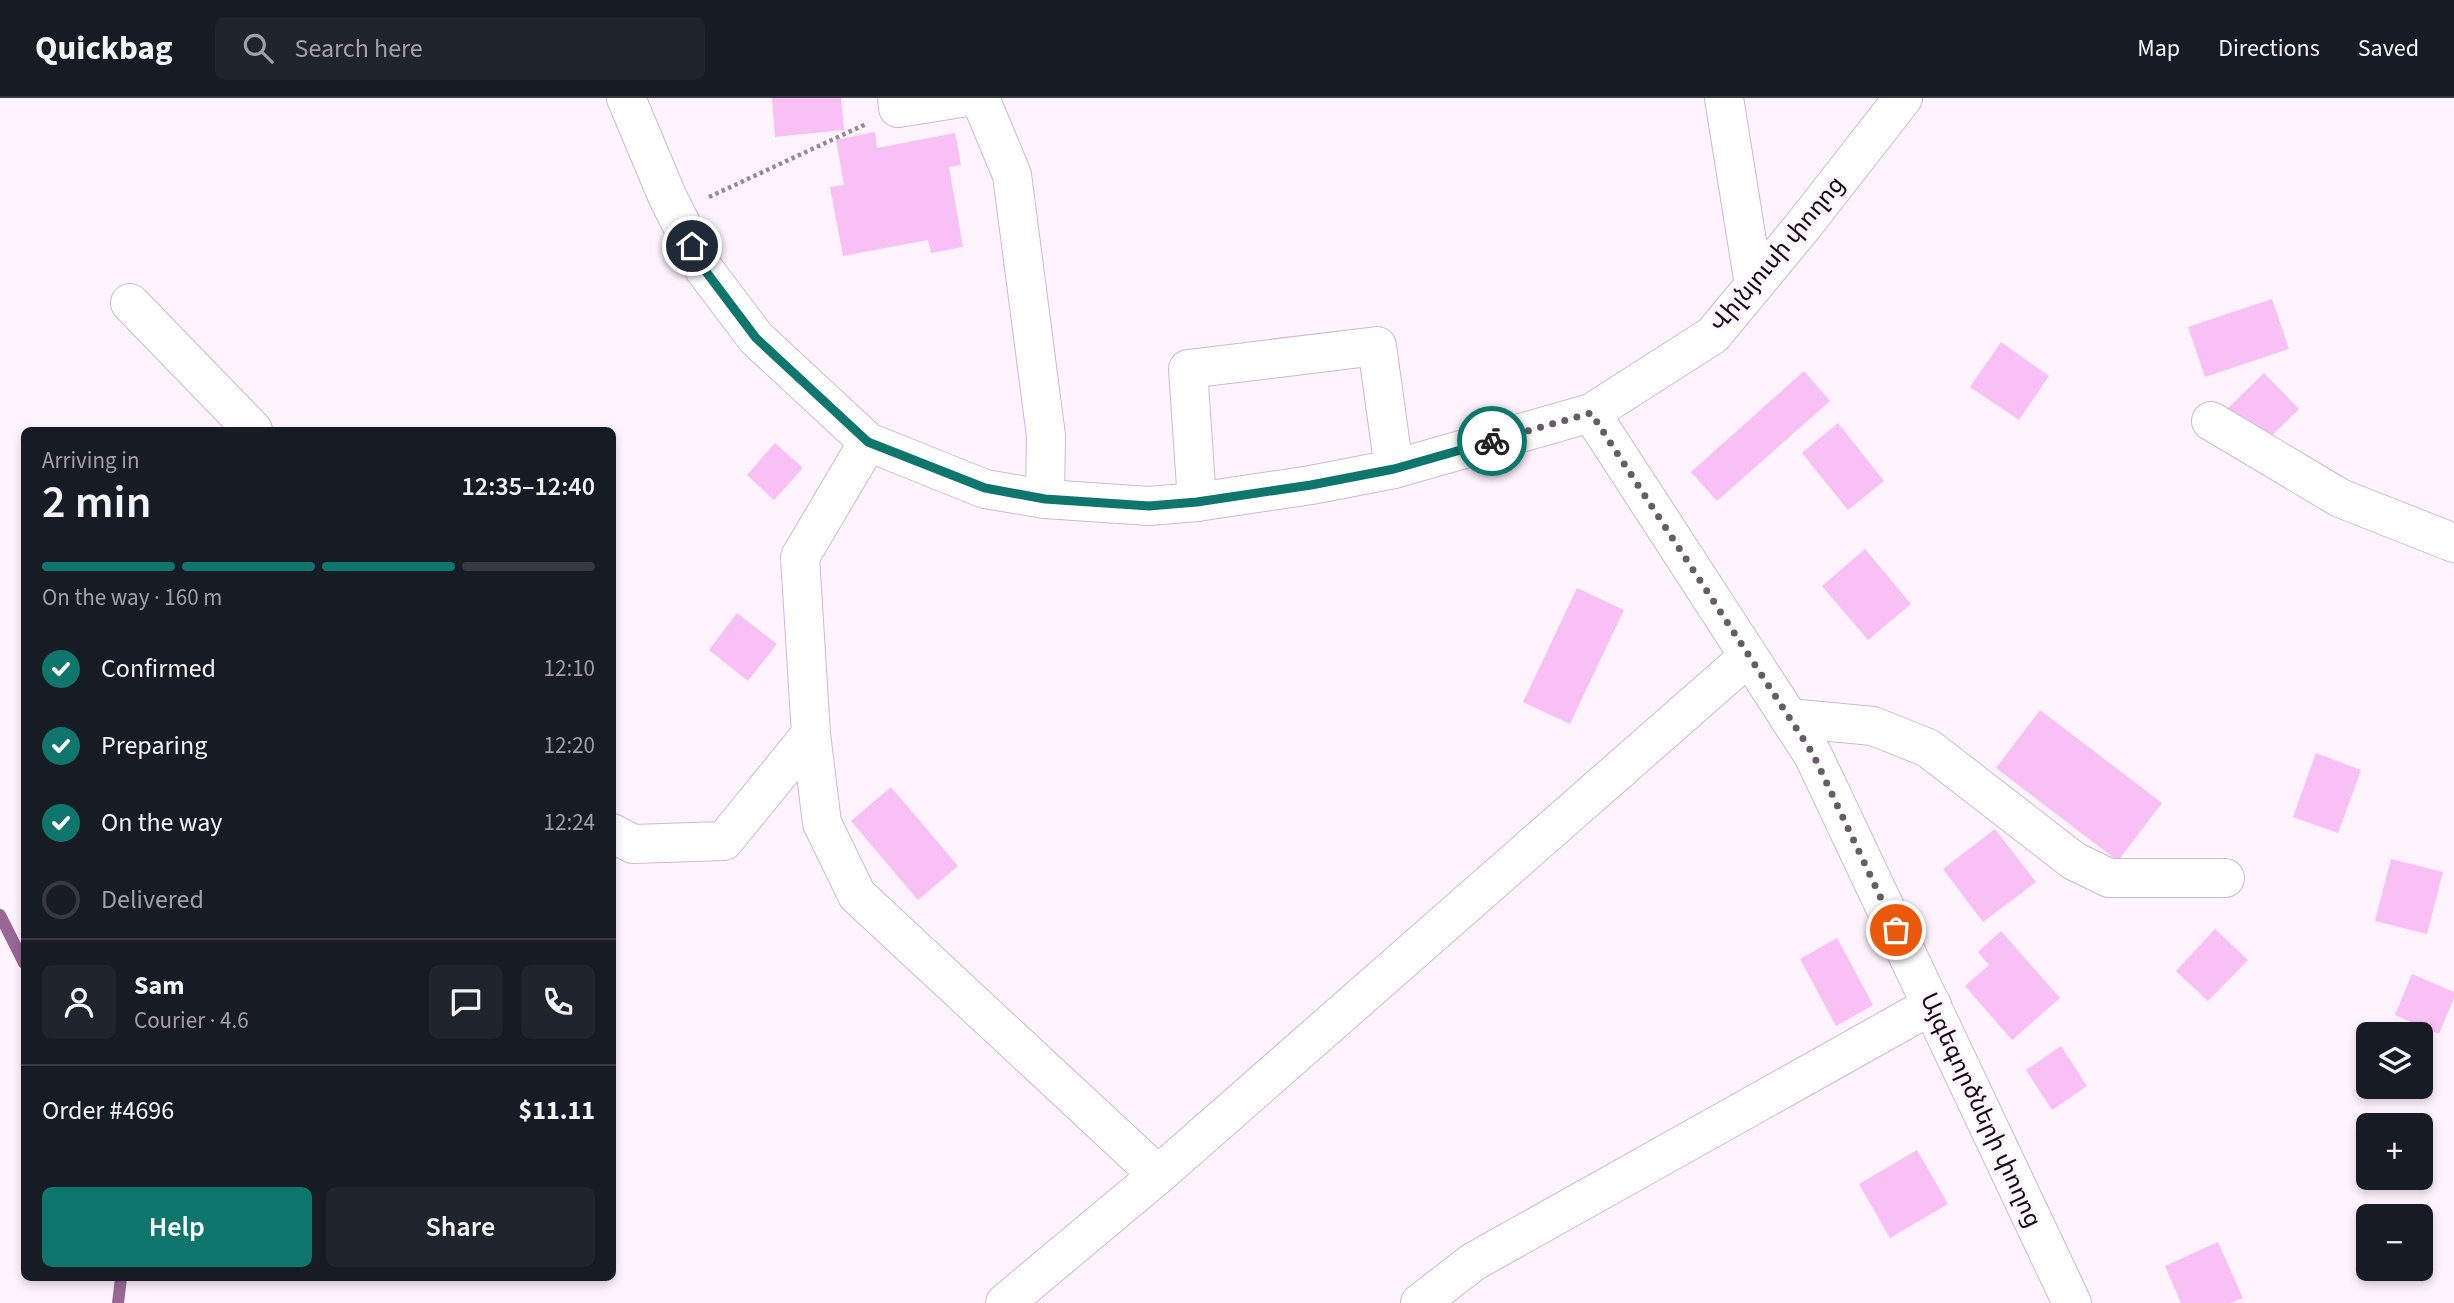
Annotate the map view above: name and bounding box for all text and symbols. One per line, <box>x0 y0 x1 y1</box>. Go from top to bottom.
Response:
search box <box>215 17 705 80</box>
text: Quickbag <box>35 25 173 72</box>
icon: search <box>239 29 277 67</box>
text: Search here <box>295 30 423 67</box>
text: Map <box>2137 31 2180 66</box>
text: Directions <box>2218 31 2320 66</box>
text: Saved <box>2358 31 2419 66</box>
street label: Վիլնյուսի փողոց <box>1701 168 1853 340</box>
pin <box>662 216 722 276</box>
icon: home <box>673 227 711 265</box>
courier <box>1457 406 1527 476</box>
icon: bike <box>1473 422 1511 460</box>
text: Arriving in <box>42 444 140 477</box>
text: 12:35–12:40 <box>462 468 595 505</box>
text: 2 min <box>42 470 151 535</box>
text: On the way · 160 m <box>42 581 222 614</box>
icon: check <box>42 650 80 688</box>
text: Confirmed <box>101 650 216 687</box>
text: 12:10 <box>544 652 595 685</box>
icon: check <box>42 727 80 765</box>
text: Preparing <box>101 727 207 764</box>
text: 12:20 <box>544 729 595 762</box>
icon: check <box>42 804 80 842</box>
text: On the way <box>101 804 222 841</box>
text: 12:24 <box>544 806 595 839</box>
text: Delivered <box>101 881 204 918</box>
pin <box>1866 900 1926 960</box>
icon: bag <box>1877 911 1915 949</box>
button: person <box>42 965 116 1039</box>
button: chat <box>429 965 503 1039</box>
button: phone <box>521 965 595 1039</box>
text: Sam <box>134 967 184 1004</box>
street label: Այգեգործների փողոց <box>1911 987 2051 1233</box>
text: Courier · 4.6 <box>134 1004 249 1037</box>
map controls <box>2356 1022 2433 1281</box>
button: layers <box>2356 1022 2433 1099</box>
text: Order #4696 <box>42 1092 174 1129</box>
text: $11.11 <box>519 1092 595 1129</box>
button: + <box>2356 1113 2433 1190</box>
button: Help <box>42 1187 312 1267</box>
button: Share <box>326 1187 595 1267</box>
button: − <box>2356 1204 2433 1281</box>

